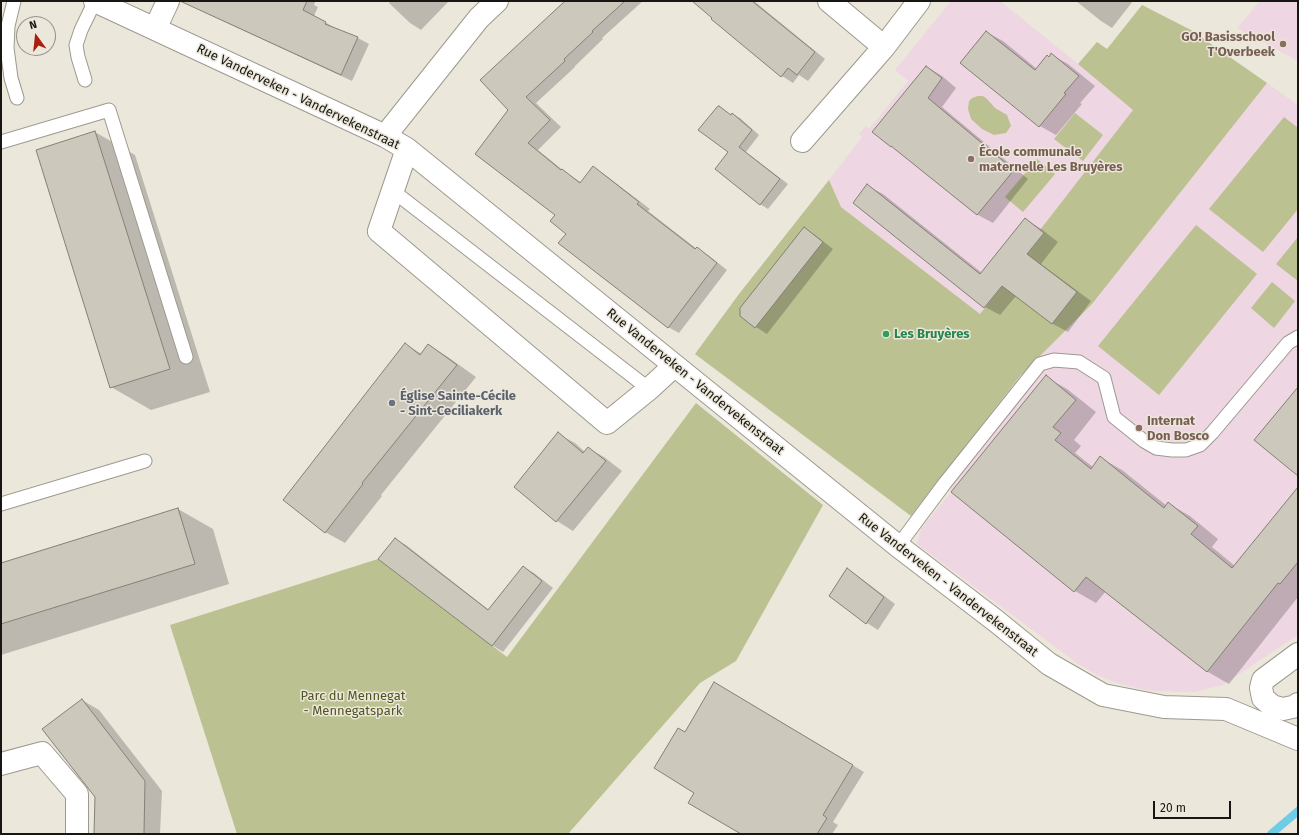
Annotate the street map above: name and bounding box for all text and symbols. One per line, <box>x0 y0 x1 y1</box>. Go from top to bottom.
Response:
north arrow <box>16 16 56 56</box>
text: N <box>28 18 38 32</box>
place label: GO! Basisschool T'Overbeek <box>1181 29 1275 60</box>
marker: GO! Basisschool T'Overbeek <box>1278 39 1288 49</box>
street label: Rue Vanderveken - Vandervekenstraat <box>194 41 402 153</box>
place label: École communale maternelle Les Bruyères <box>979 144 1123 175</box>
marker: École communale maternelle Les Bruyères <box>966 154 976 164</box>
street label: Rue Vanderveken - Vandervekenstraat <box>603 305 787 459</box>
place label: Les Bruyères <box>894 326 970 342</box>
marker: Les Bruyères <box>881 329 891 339</box>
place label: Église Sainte-Cécile - Sint-Ceciliakerk <box>400 388 516 419</box>
marker: Église Sainte-Cécile - Sint-Ceciliakerk <box>387 398 397 408</box>
place label: Internat Don Bosco <box>1147 413 1209 444</box>
marker: Internat Don Bosco <box>1134 423 1144 433</box>
street label: Rue Vanderveken - Vandervekenstraat <box>855 510 1041 660</box>
park label: Parc du Mennegat - Mennegatspark <box>301 688 405 719</box>
scale bar <box>1155 793 1233 819</box>
text: 20 m <box>1160 801 1186 815</box>

